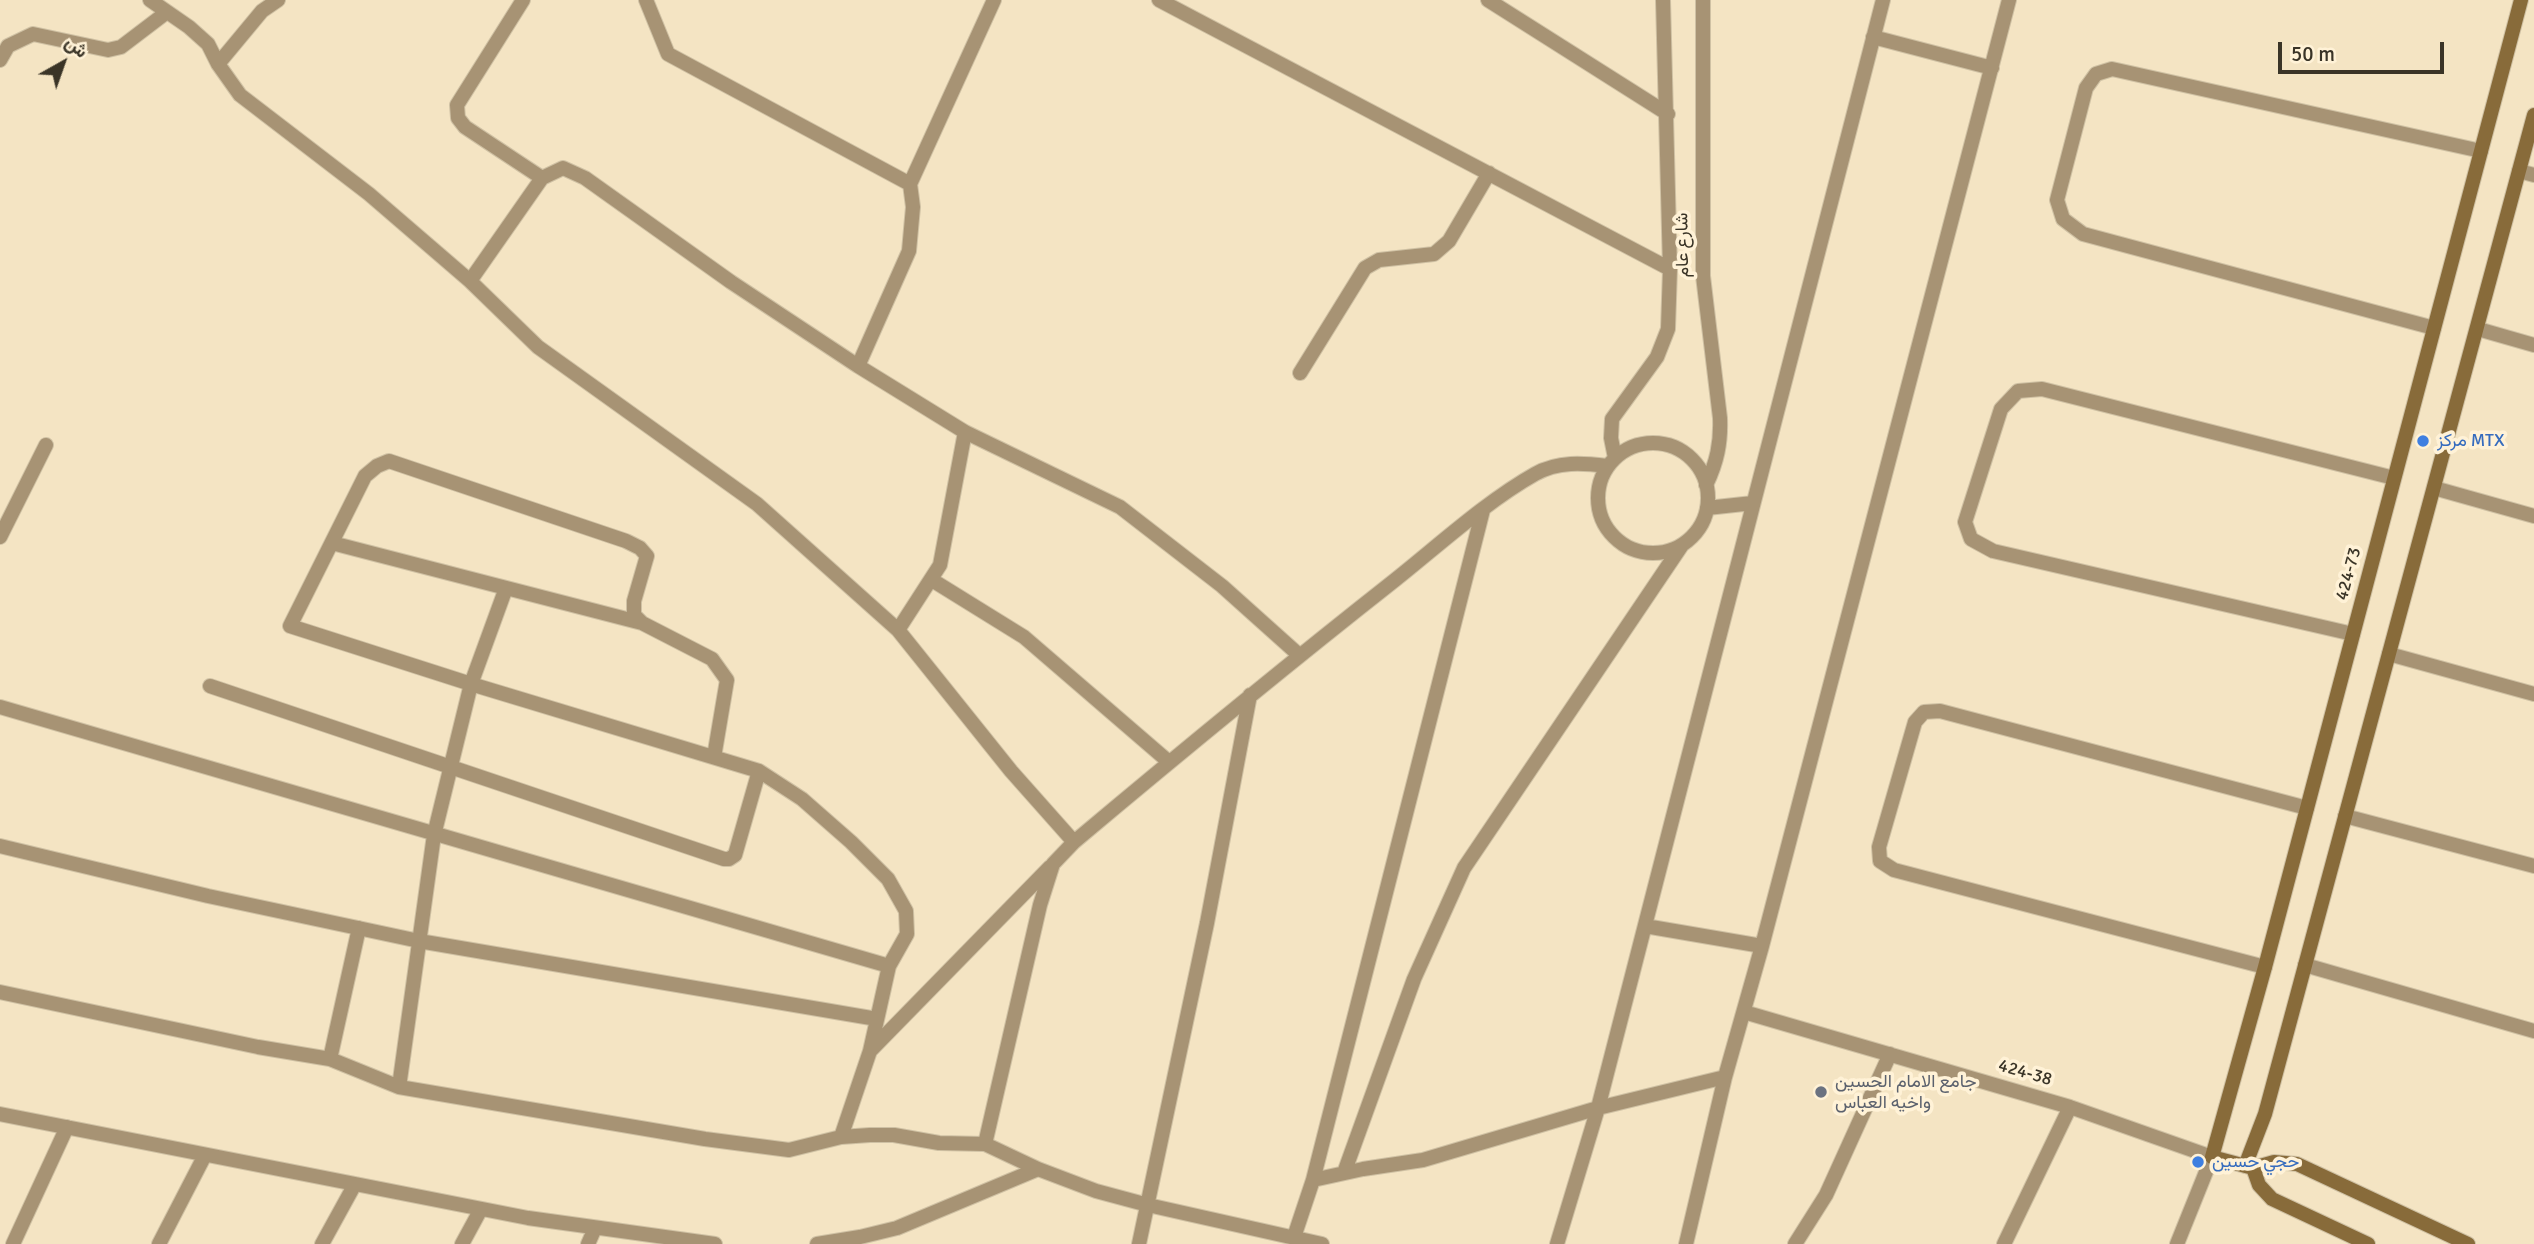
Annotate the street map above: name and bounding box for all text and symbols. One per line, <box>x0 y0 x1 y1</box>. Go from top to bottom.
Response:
north arrow <box>28 28 98 98</box>
scale bar <box>2282 28 2448 72</box>
text: ش <box>60 30 93 63</box>
text: 50 m <box>2291 41 2335 67</box>
street label: شارع عام <box>1672 212 1694 278</box>
place label: مركز MTX <box>2437 430 2504 452</box>
marker: مركز MTX <box>2415 433 2431 449</box>
street label: 424-73 <box>2332 545 2366 603</box>
street label: 424-38 <box>1996 1055 2054 1091</box>
place label: جامع الامام الحسين واخيه العباس <box>1835 1071 1976 1114</box>
marker: جامع الامام الحسين واخيه العباس <box>1813 1084 1829 1100</box>
place label: حجي حسين <box>2212 1151 2299 1173</box>
marker: حجي حسين <box>2190 1154 2206 1170</box>

